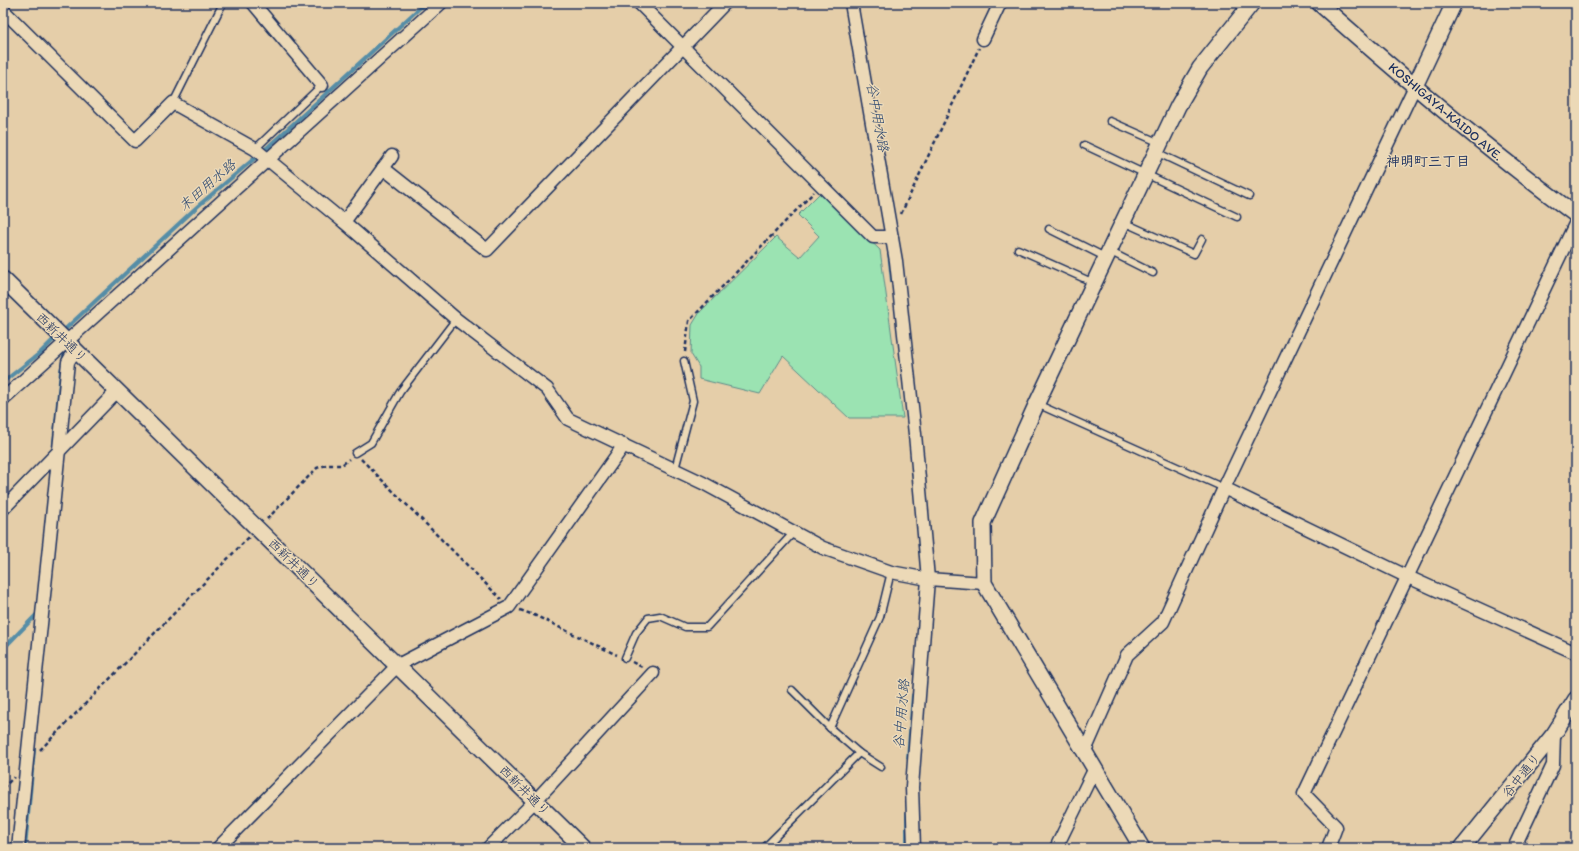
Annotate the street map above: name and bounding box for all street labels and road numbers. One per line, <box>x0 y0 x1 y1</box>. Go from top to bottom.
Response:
street label: KOSHIGAYA-KAIDO AVE. <box>1386 59 1506 163</box>
street label: 西新井通り <box>33 309 90 365</box>
street label: 西新井通り <box>265 535 322 591</box>
street label: 谷中通り <box>1499 750 1544 800</box>
street label: 西新井通り <box>496 762 553 819</box>

